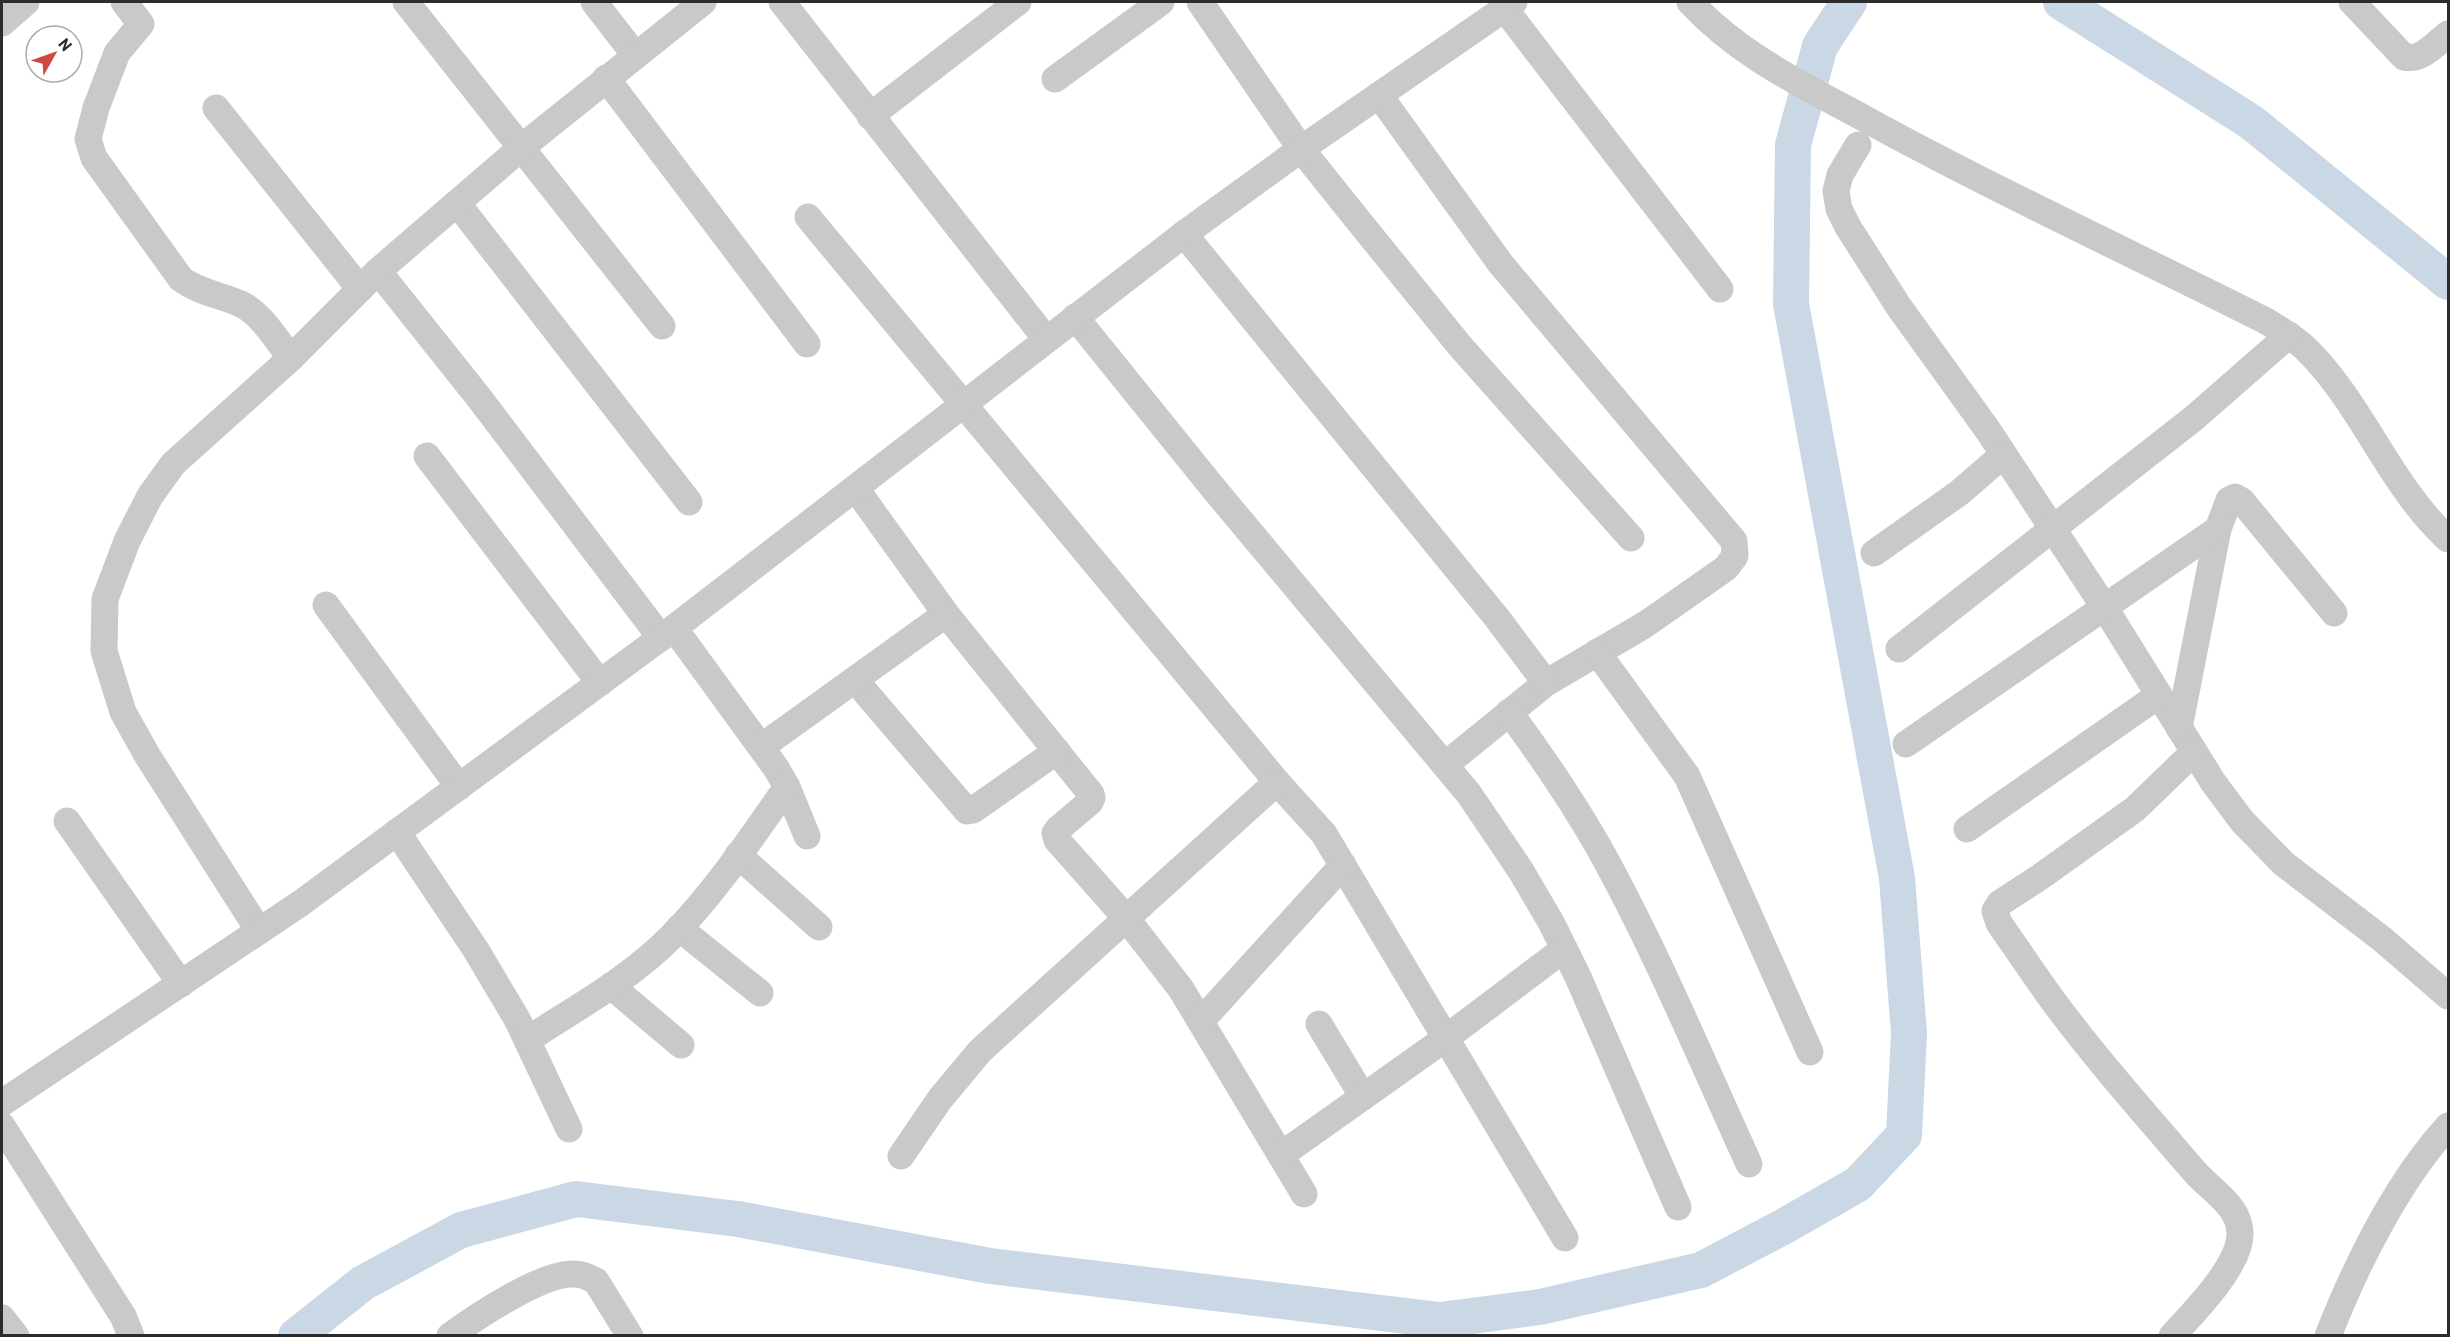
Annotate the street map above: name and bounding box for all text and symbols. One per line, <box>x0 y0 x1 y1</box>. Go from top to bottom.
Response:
north arrow <box>24 24 84 84</box>
text: N <box>55 34 77 54</box>

